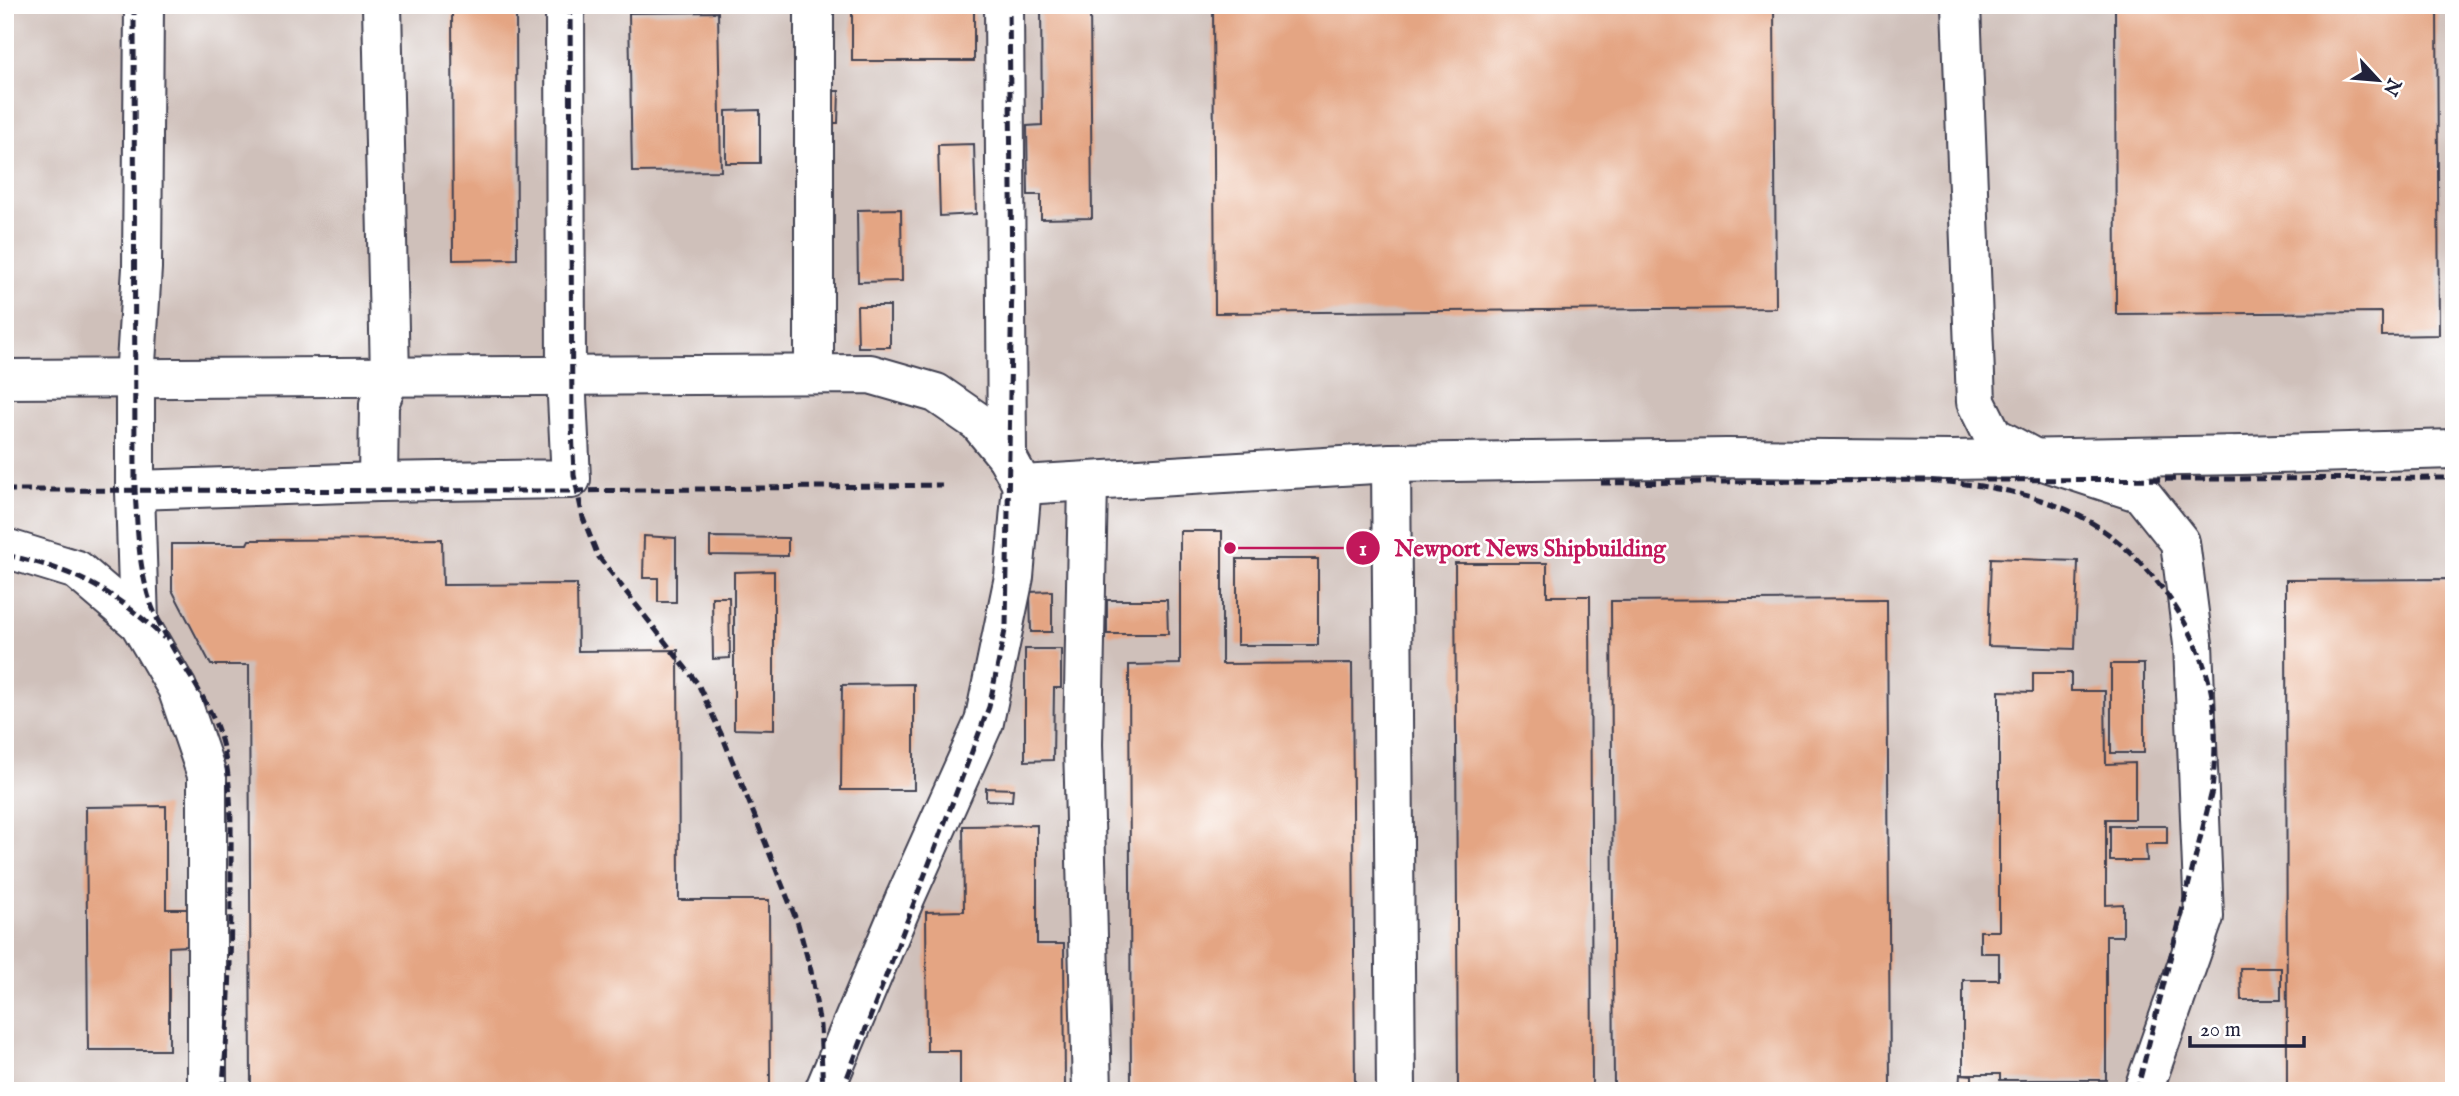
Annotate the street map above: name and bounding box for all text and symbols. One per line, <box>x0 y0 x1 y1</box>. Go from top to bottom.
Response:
north arrow <box>2344 46 2414 116</box>
text: N <box>2377 73 2406 100</box>
callout: Newport News Shipbuilding <box>1345 526 1679 570</box>
text: Newport News Shipbuilding <box>1393 535 1667 564</box>
text: 1 <box>1359 536 1367 563</box>
scale bar <box>2190 1005 2303 1049</box>
text: 20 m <box>2200 1017 2241 1044</box>

